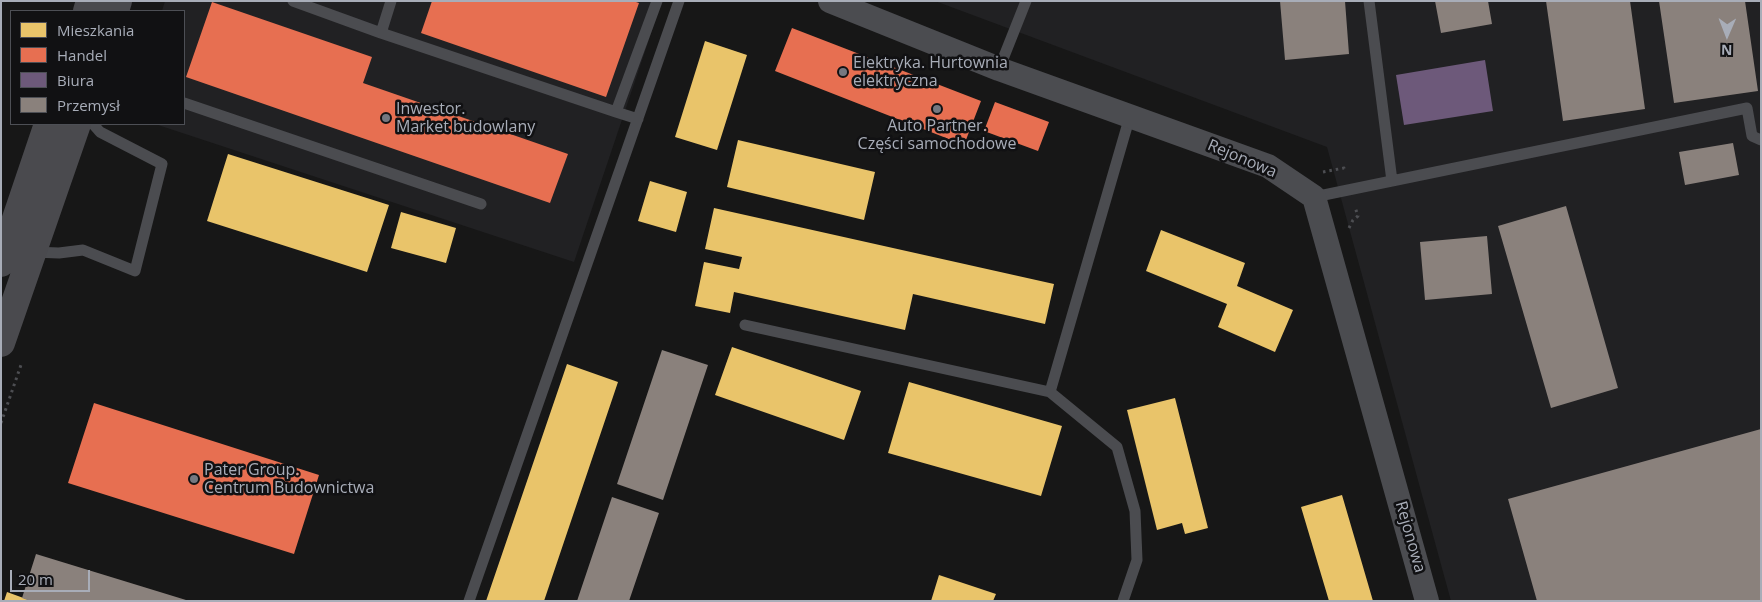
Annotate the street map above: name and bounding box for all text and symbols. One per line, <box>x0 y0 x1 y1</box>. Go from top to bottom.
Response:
legend <box>10 10 185 125</box>
north arrow <box>1702 10 1752 60</box>
text: Mieszkania <box>57 20 134 40</box>
text: N <box>1721 41 1733 60</box>
text: Handel <box>57 45 107 65</box>
place label: Elektryka. Hurtownia elektryczna <box>853 53 1008 91</box>
marker: Elektryka. Hurtownia elektryczna <box>837 66 849 78</box>
text: Biura <box>57 70 94 90</box>
text: Przemysł <box>57 95 120 115</box>
place label: Inwestor. Market budowlany <box>396 99 535 137</box>
marker: Auto Partner. Części samochodowe <box>931 103 943 115</box>
marker: Inwestor. Market budowlany <box>380 112 392 124</box>
place label: Auto Partner. Części samochodowe <box>858 116 1016 154</box>
street label: Rejonowa <box>1205 136 1279 182</box>
place label: Pater Group. Centrum Budownictwa <box>204 460 374 498</box>
marker: Pater Group. Centrum Budownictwa <box>188 473 200 485</box>
street label: Rejonowa <box>1391 499 1429 575</box>
scale bar <box>12 560 92 592</box>
text: 20 m <box>18 569 53 589</box>

